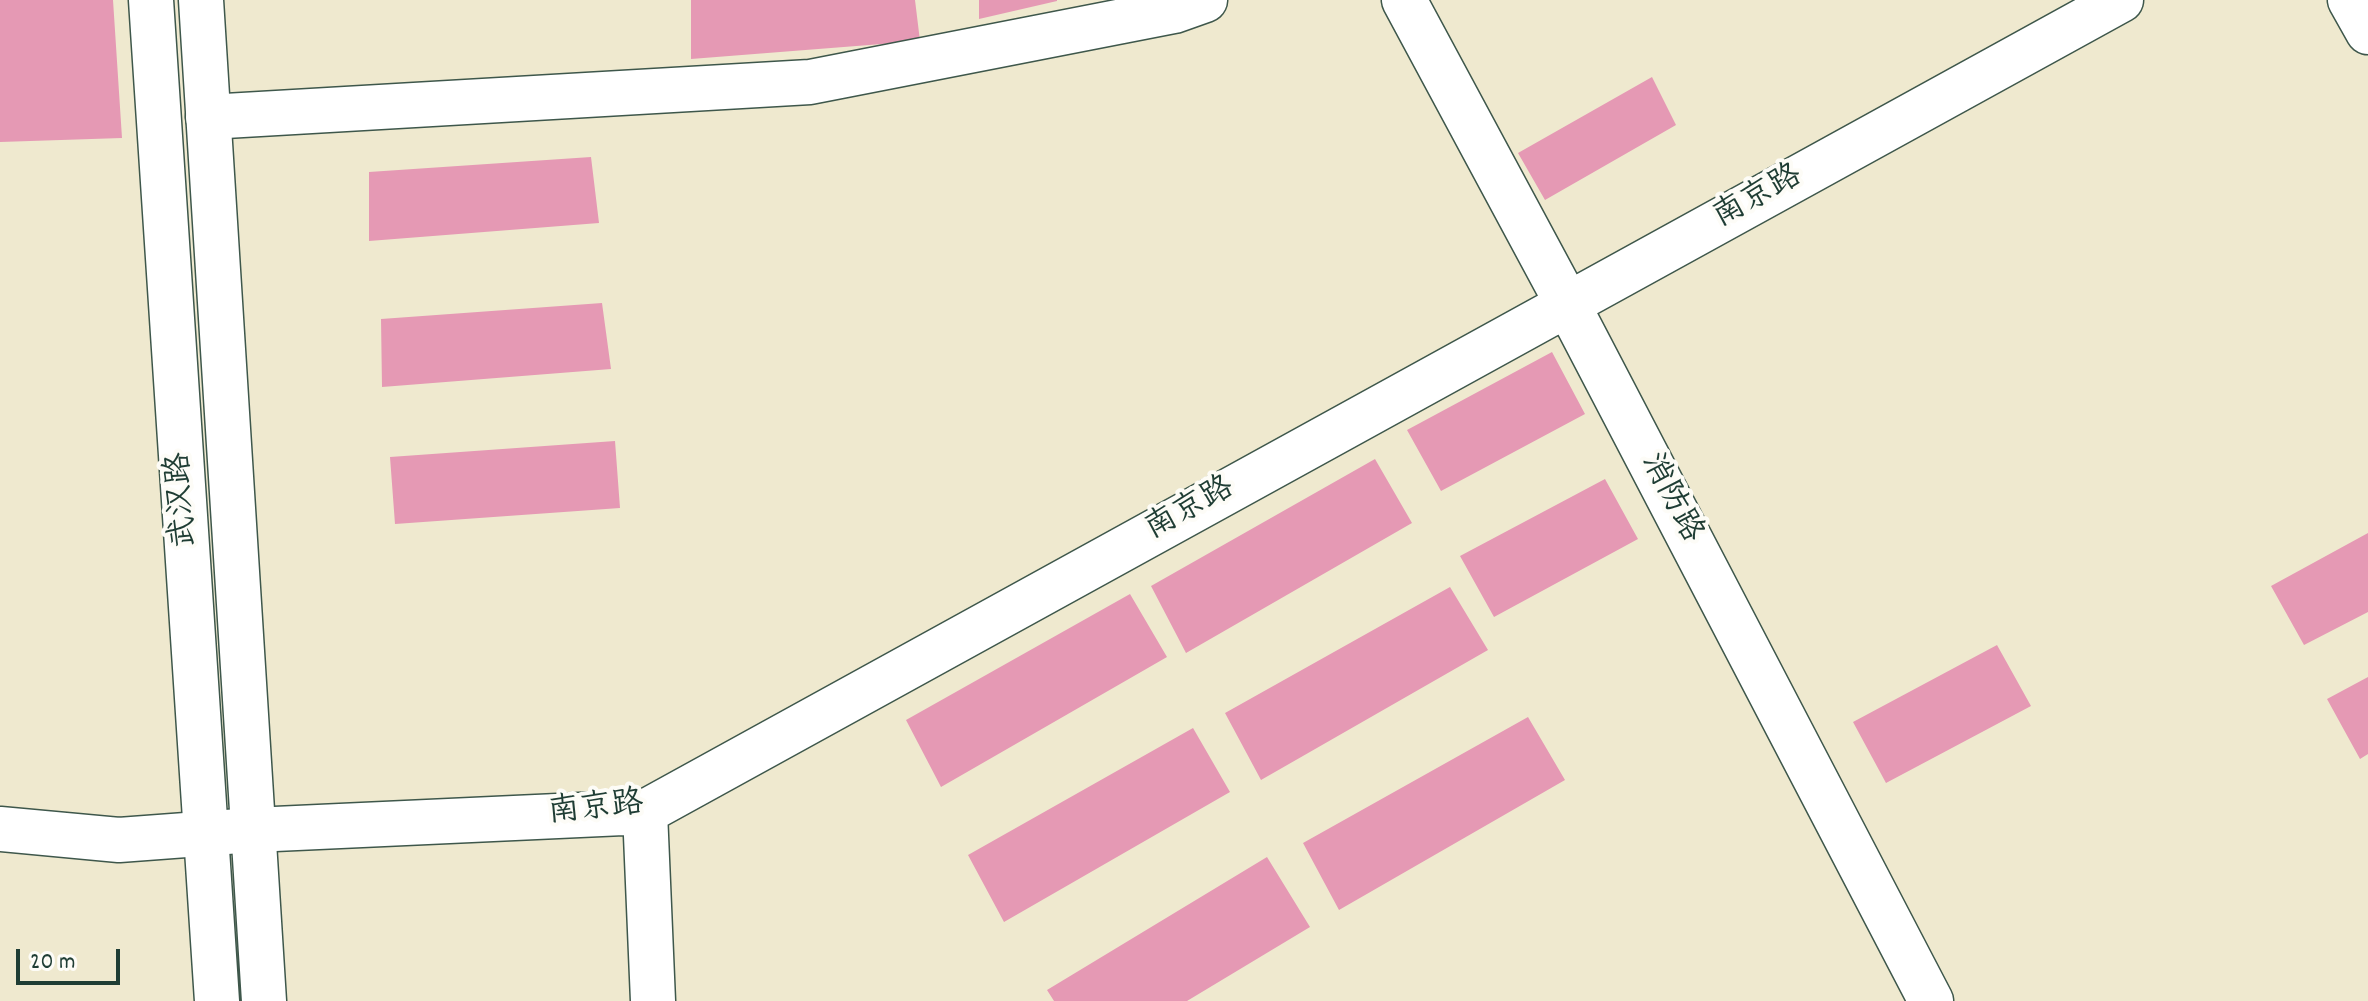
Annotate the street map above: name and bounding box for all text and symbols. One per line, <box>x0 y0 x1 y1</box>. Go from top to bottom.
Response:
street label: 南京路 <box>1708 159 1810 239</box>
street label: 消防路 <box>1630 448 1708 550</box>
street label: 武汉路 <box>162 451 208 549</box>
street label: 南京路 <box>1140 471 1242 551</box>
street label: 南京路 <box>546 787 646 835</box>
scale bar <box>20 933 124 983</box>
text: 20 m <box>30 946 76 980</box>

